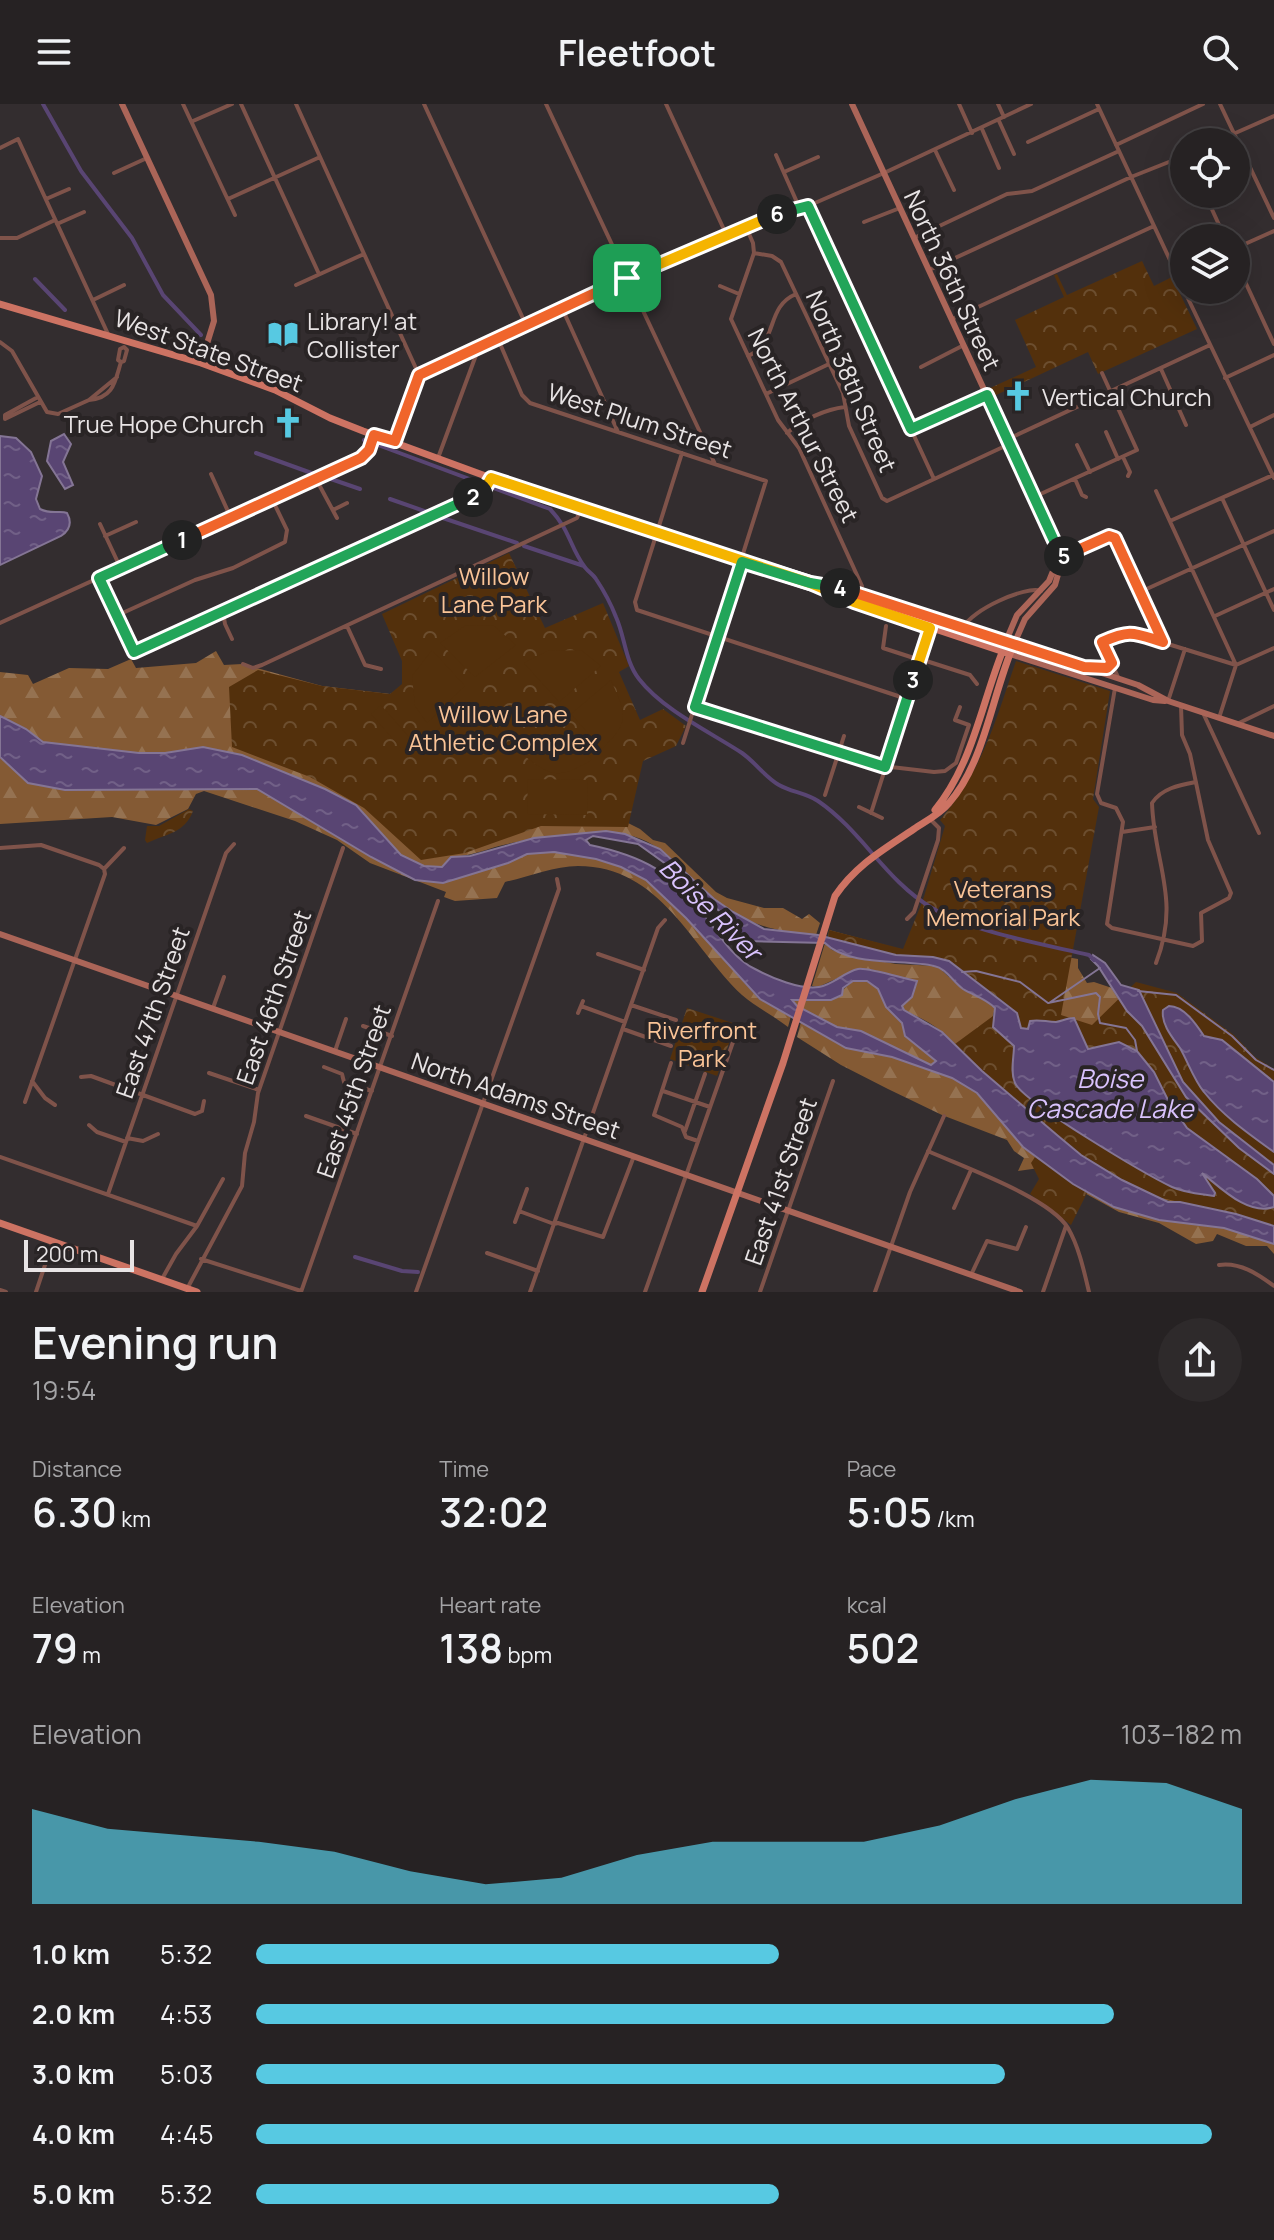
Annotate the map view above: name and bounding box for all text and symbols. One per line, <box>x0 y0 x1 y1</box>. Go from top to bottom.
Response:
text: Fleetfoot <box>558 28 716 77</box>
icon: menu <box>32 30 76 74</box>
icon: search <box>1198 30 1242 74</box>
map controls <box>1170 128 1250 304</box>
button: locate <box>1170 128 1250 208</box>
street label: North 36th Street <box>897 185 1009 375</box>
pin: 6 <box>757 194 797 234</box>
text: 6 <box>770 199 784 229</box>
button: layers <box>1170 224 1250 304</box>
pin <box>593 244 661 312</box>
icon: arrive <box>605 256 649 300</box>
street label: North 38th Street <box>799 285 905 477</box>
street label: West State Street <box>110 301 308 399</box>
place label: Library! at Collister <box>307 304 417 365</box>
library icon: Library! at Collister <box>266 317 300 351</box>
street label: North Arthur Street <box>741 322 867 528</box>
street label: West Plum Street <box>544 375 736 465</box>
church icon: Vertical Church <box>1001 379 1035 413</box>
place label: Vertical Church <box>1042 380 1212 413</box>
church icon: True Hope Church <box>271 406 305 440</box>
place label: True Hope Church <box>64 407 264 440</box>
pin: 2 <box>453 477 493 517</box>
text: 2 <box>466 482 480 512</box>
pin: 1 <box>162 520 202 560</box>
text: 1 <box>177 525 187 555</box>
pin: 5 <box>1044 536 1084 576</box>
text: 5 <box>1058 541 1070 571</box>
park label: Willow Lane Park <box>441 559 548 620</box>
pin: 4 <box>820 568 860 608</box>
text: 4 <box>833 573 847 603</box>
pin: 3 <box>893 660 933 700</box>
text: 3 <box>907 665 919 695</box>
park label: Willow Lane Athletic Complex <box>408 697 598 758</box>
water label: Boise River <box>652 850 773 971</box>
park label: Veterans Memorial Park <box>926 872 1081 933</box>
street label: East 46th Street <box>228 905 318 1089</box>
street label: East 47th Street <box>107 922 197 1102</box>
street label: East 45th Street <box>308 1000 398 1182</box>
park label: Riverfront Park <box>647 1013 757 1074</box>
street label: North Adams Street <box>407 1044 625 1146</box>
water label: Boise Cascade Lake <box>1027 1060 1195 1126</box>
street label: East 41st Street <box>736 1093 824 1269</box>
scale bar <box>24 1236 134 1272</box>
text: 200 m <box>36 1239 98 1269</box>
text: Evening run <box>32 1312 278 1372</box>
button: share <box>1158 1318 1242 1402</box>
text: 19:54 <box>32 1372 96 1408</box>
text: Distance <box>32 1454 122 1484</box>
text: Time <box>439 1454 489 1484</box>
text: Pace <box>847 1454 896 1484</box>
text: 6.30 <box>32 1484 117 1539</box>
text: 32:02 <box>439 1484 548 1539</box>
text: 5:05 <box>847 1484 932 1539</box>
text: km <box>117 1504 151 1534</box>
text: /km <box>932 1504 975 1534</box>
text: Elevation <box>32 1590 125 1620</box>
text: Heart rate <box>439 1590 541 1620</box>
text: kcal <box>847 1590 887 1620</box>
text: 79 <box>32 1620 78 1675</box>
text: 138 <box>439 1620 503 1675</box>
text: 502 <box>847 1620 919 1675</box>
text: m <box>78 1640 101 1670</box>
text: bpm <box>503 1640 552 1670</box>
text: Elevation <box>32 1716 142 1752</box>
text: 103–182 m <box>1121 1716 1242 1752</box>
text: 1.0 km <box>32 1936 110 1972</box>
text: 5:32 <box>160 1936 212 1972</box>
text: 2.0 km <box>32 1996 115 2032</box>
text: 4:53 <box>160 1996 213 2032</box>
text: 3.0 km <box>32 2056 115 2092</box>
text: 5:03 <box>160 2056 213 2092</box>
text: 4.0 km <box>32 2116 115 2152</box>
text: 4:45 <box>160 2116 213 2152</box>
text: 5.0 km <box>32 2176 115 2212</box>
text: 5:32 <box>160 2176 212 2212</box>

